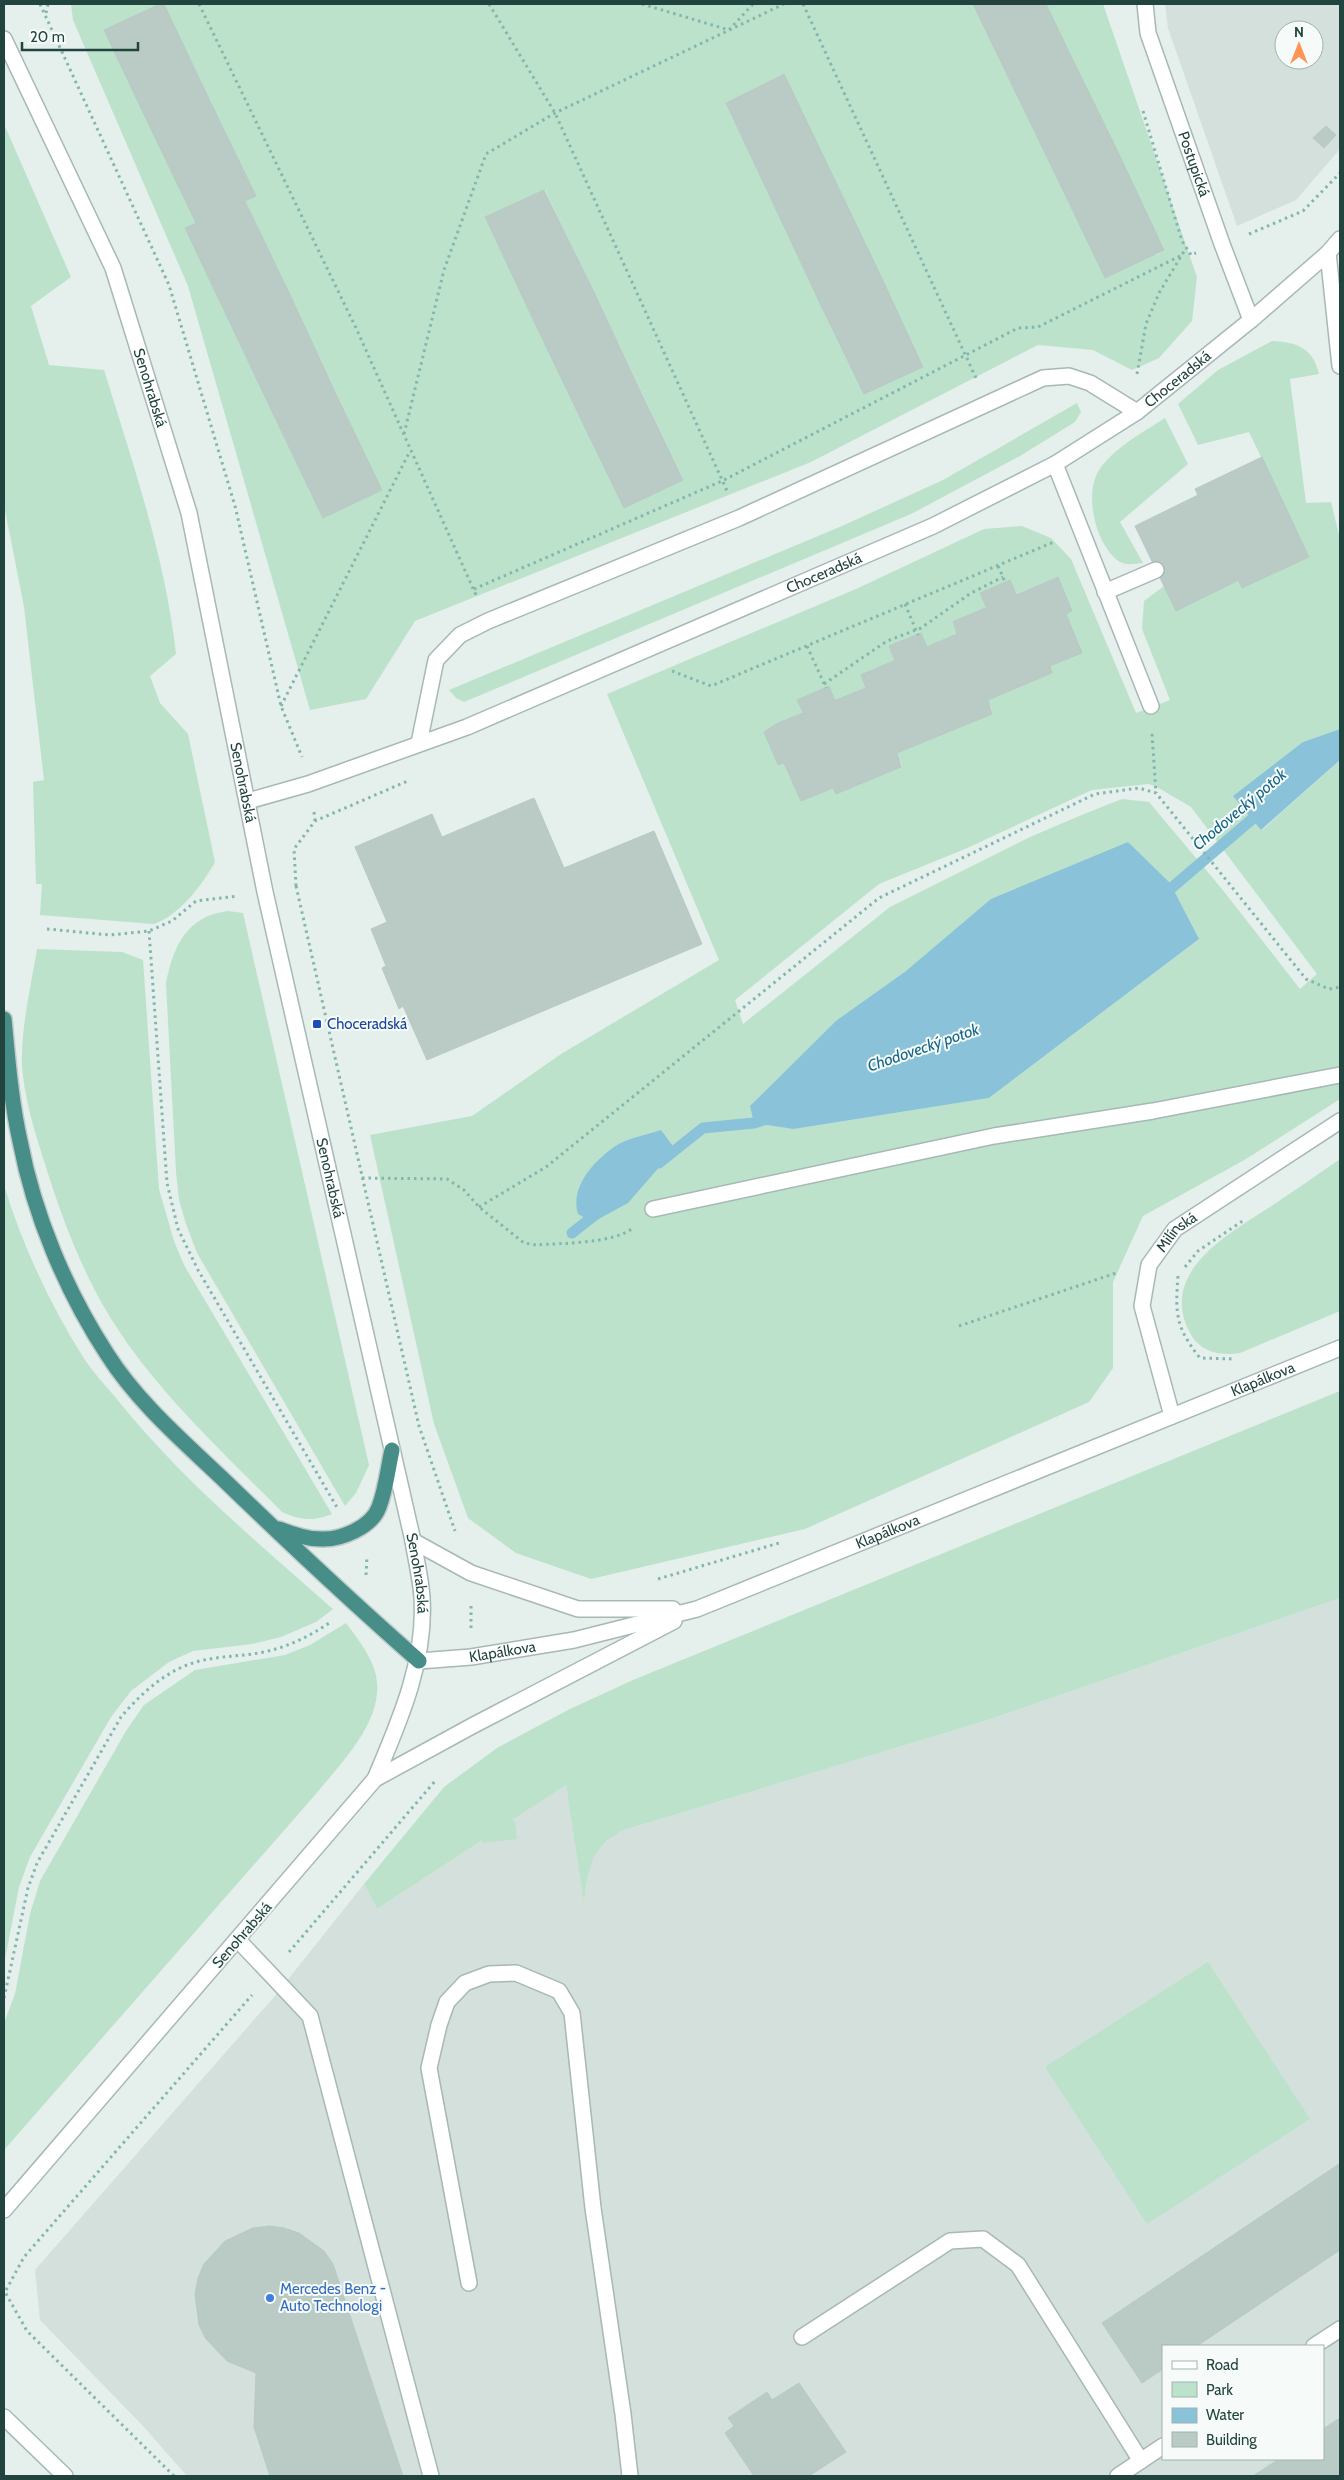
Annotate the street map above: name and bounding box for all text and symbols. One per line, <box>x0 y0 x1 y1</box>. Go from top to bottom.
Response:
scale bar <box>22 20 139 52</box>
north arrow <box>1274 20 1324 70</box>
text: N <box>1294 23 1304 41</box>
text: 20 m <box>30 28 65 46</box>
street label: Postupická <box>1174 129 1214 200</box>
street label: Senohrabská <box>129 346 171 430</box>
street label: Choceradská <box>1141 346 1215 411</box>
street label: Choceradská <box>784 549 865 597</box>
street label: Senohrabská <box>226 741 260 825</box>
water label: Chodovecký potok <box>1189 764 1291 854</box>
place label: Choceradská <box>327 1015 408 1033</box>
marker: Choceradská <box>311 1018 323 1030</box>
water label: Chodovecký potok <box>865 1019 982 1075</box>
street label: Senohrabská <box>312 1136 348 1220</box>
street label: Milínská <box>1152 1208 1201 1256</box>
street label: Klapálkova <box>1228 1358 1298 1400</box>
street label: Klapálkova <box>853 1510 923 1553</box>
street label: Senohrabská <box>402 1531 431 1615</box>
street label: Klapálkova <box>468 1637 538 1666</box>
street label: Senohrabská <box>208 1898 276 1972</box>
place label: Mercedes Benz - Auto Technologi <box>280 2280 386 2315</box>
marker: Mercedes Benz - Auto Technologi <box>264 2292 276 2304</box>
legend <box>1162 2345 1324 2460</box>
text: Road <box>1206 2356 1239 2374</box>
text: Park <box>1206 2381 1233 2399</box>
text: Water <box>1206 2406 1244 2424</box>
text: Building <box>1206 2431 1257 2449</box>

